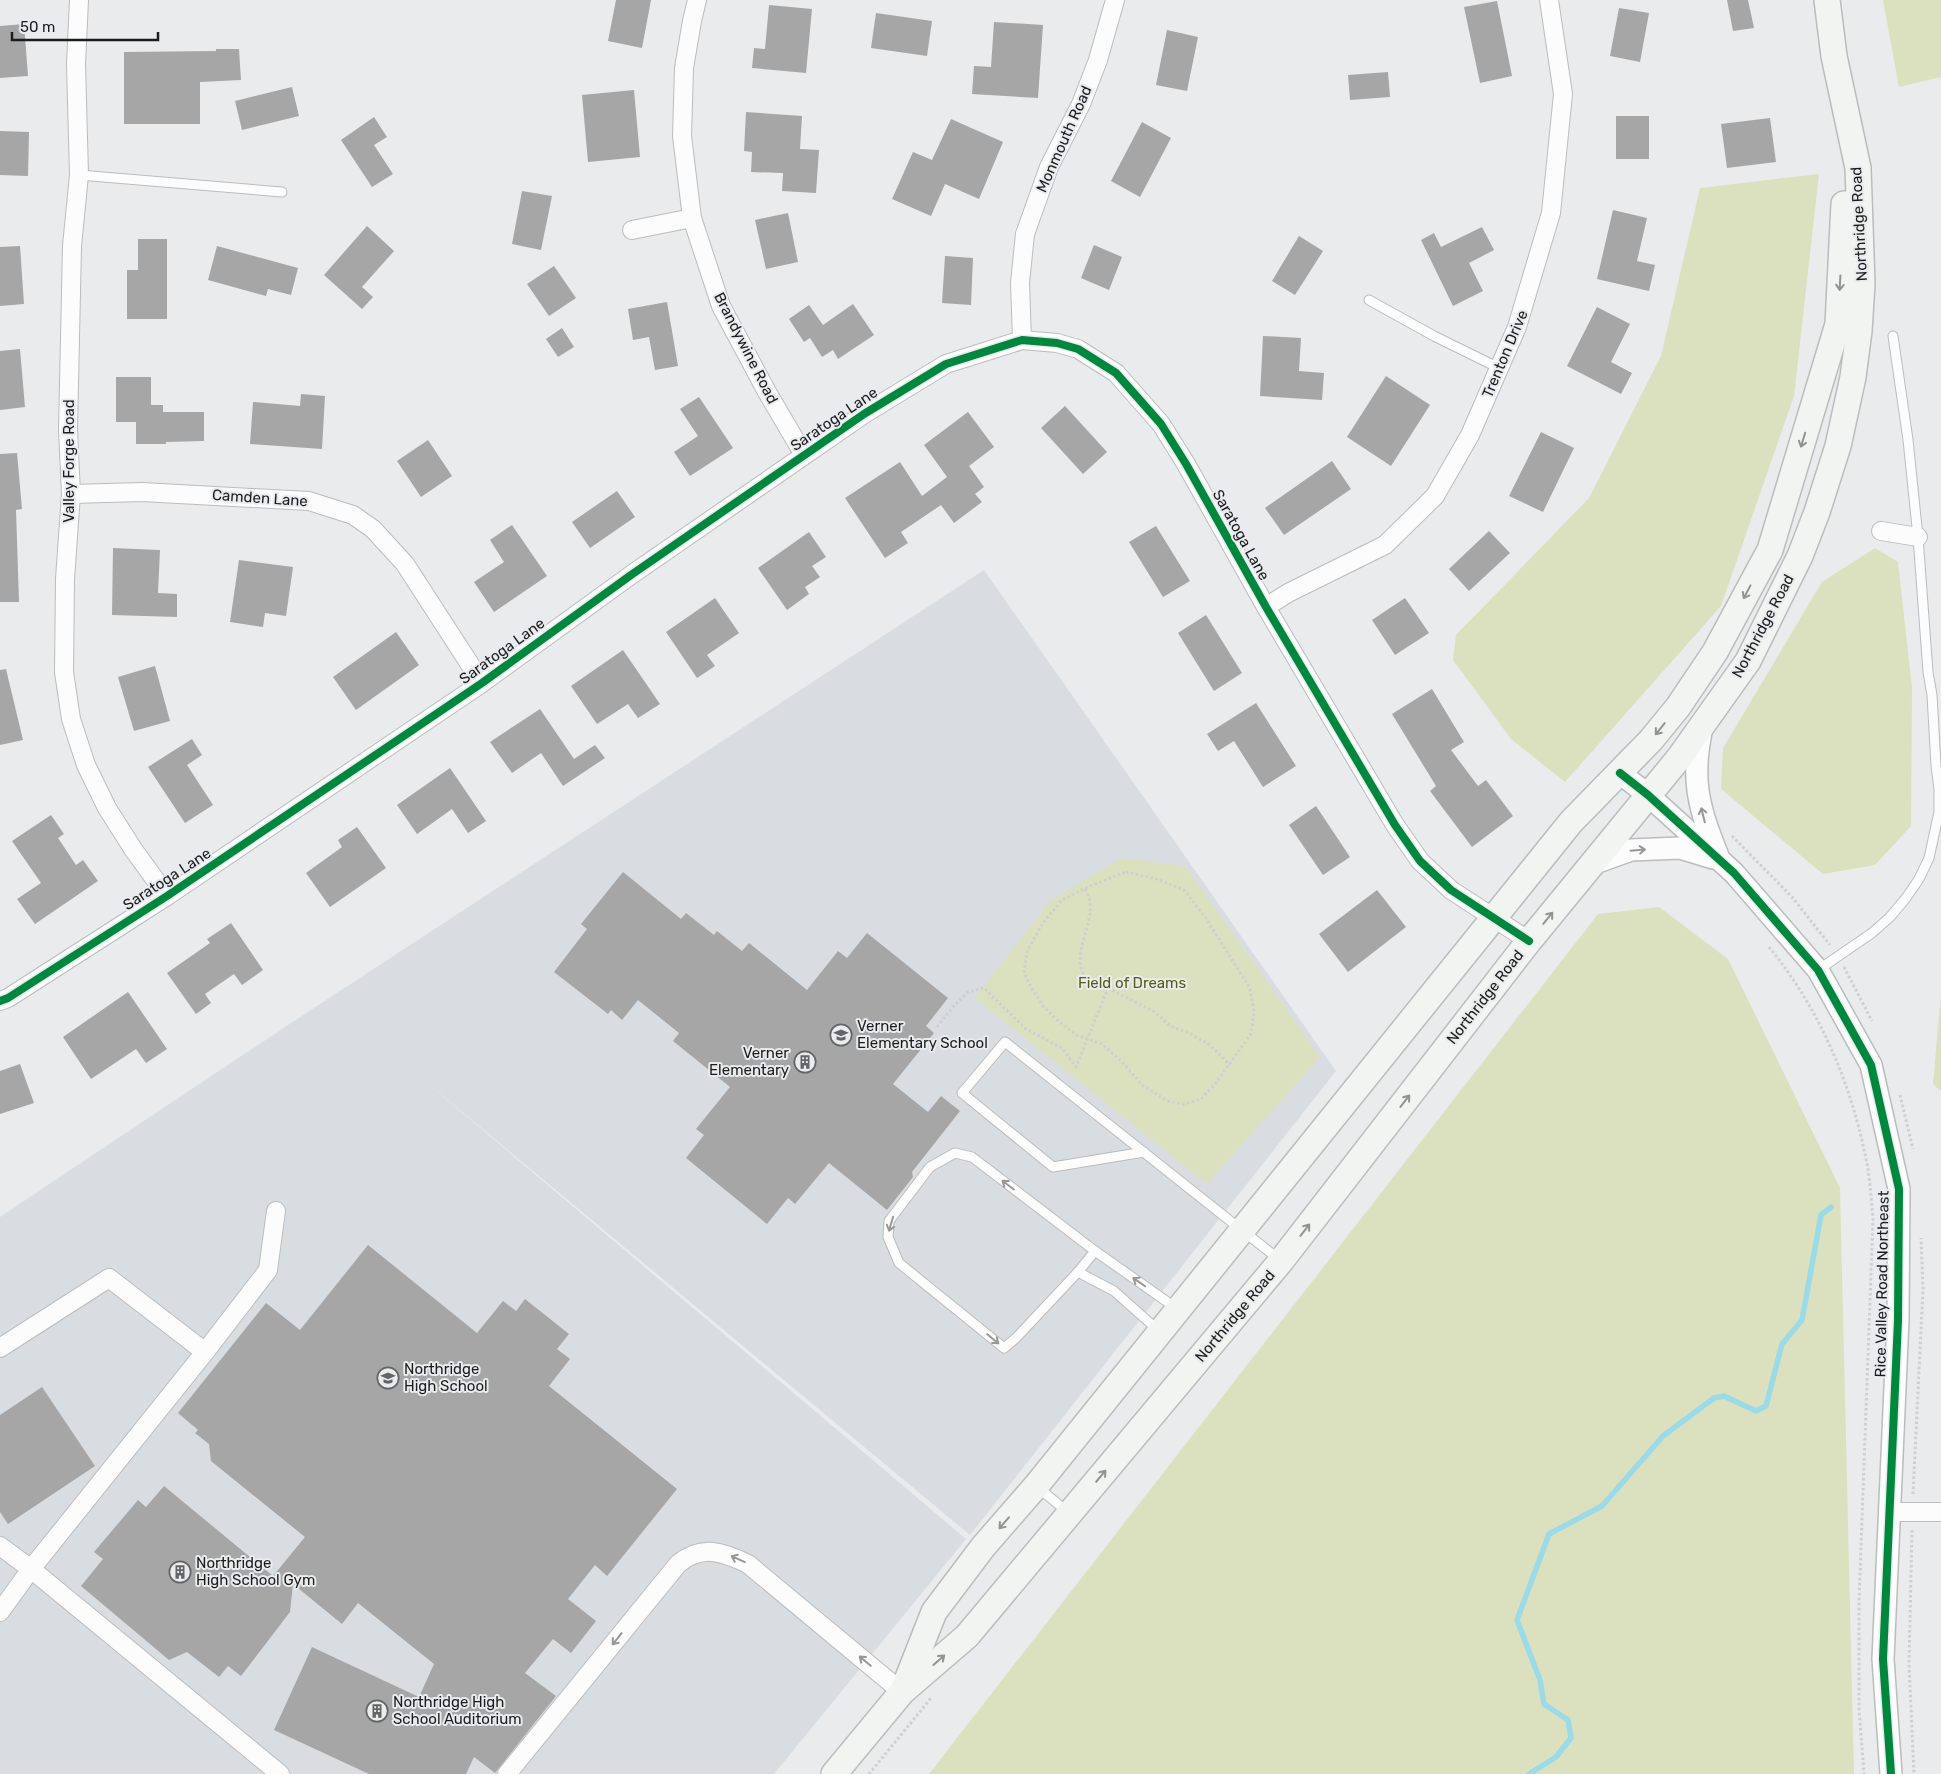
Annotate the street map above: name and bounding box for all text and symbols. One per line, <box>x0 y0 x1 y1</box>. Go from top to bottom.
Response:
scale bar <box>12 10 159 42</box>
text: 50 m <box>20 18 55 36</box>
street label: Monmouth Road <box>1032 83 1096 195</box>
street label: Northridge Road <box>1847 166 1871 282</box>
one-way arrow <box>1836 274 1845 290</box>
street label: Brandywine Road <box>710 289 782 407</box>
street label: Trenton Drive <box>1478 307 1532 401</box>
street label: Saratoga Lane <box>787 383 881 455</box>
street label: Valley Forge Road <box>60 399 78 523</box>
one-way arrow <box>1798 432 1808 448</box>
street label: Camden Lane <box>212 486 308 510</box>
street label: Saratoga Lane <box>1209 486 1273 584</box>
street label: Northridge Road <box>1728 571 1798 681</box>
one-way arrow <box>1742 584 1752 599</box>
street label: Saratoga Lane <box>456 614 548 688</box>
one-way arrow <box>1655 722 1666 735</box>
one-way arrow <box>1698 807 1707 823</box>
street label: Saratoga Lane <box>120 844 214 914</box>
one-way arrow <box>1630 846 1646 855</box>
one-way arrow <box>1542 912 1553 925</box>
street label: Northridge Road <box>1443 946 1527 1048</box>
park label: Field of Dreams <box>1078 974 1186 992</box>
place label: Verner Elementary School <box>857 1017 988 1052</box>
school or university icon: Verner Elementary School <box>829 1023 853 1047</box>
place label: Verner Elementary <box>709 1044 789 1079</box>
building icon: Verner Elementary <box>793 1050 817 1074</box>
one-way arrow <box>1400 1094 1410 1108</box>
one-way arrow <box>1002 1179 1015 1190</box>
street label: Rice Valley Road Northeast <box>1871 1190 1893 1378</box>
one-way arrow <box>885 1216 895 1232</box>
one-way arrow <box>1300 1224 1311 1237</box>
street label: Northridge Road <box>1191 1266 1279 1366</box>
one-way arrow <box>1132 1277 1146 1287</box>
one-way arrow <box>986 1333 999 1344</box>
place label: Northridge High School <box>404 1360 488 1395</box>
school or university icon: Northridge High School <box>376 1366 400 1390</box>
one-way arrow <box>1096 1470 1107 1483</box>
one-way arrow <box>998 1516 1010 1529</box>
place label: Northridge High School Gym <box>196 1554 315 1589</box>
one-way arrow <box>731 1554 746 1564</box>
building icon: Northridge High School Gym <box>168 1560 192 1584</box>
one-way arrow <box>611 1633 622 1646</box>
one-way arrow <box>858 1655 871 1666</box>
one-way arrow <box>933 1655 946 1666</box>
place label: Northridge High School Auditorium <box>393 1693 522 1728</box>
building icon: Northridge High School Auditorium <box>365 1699 389 1723</box>

